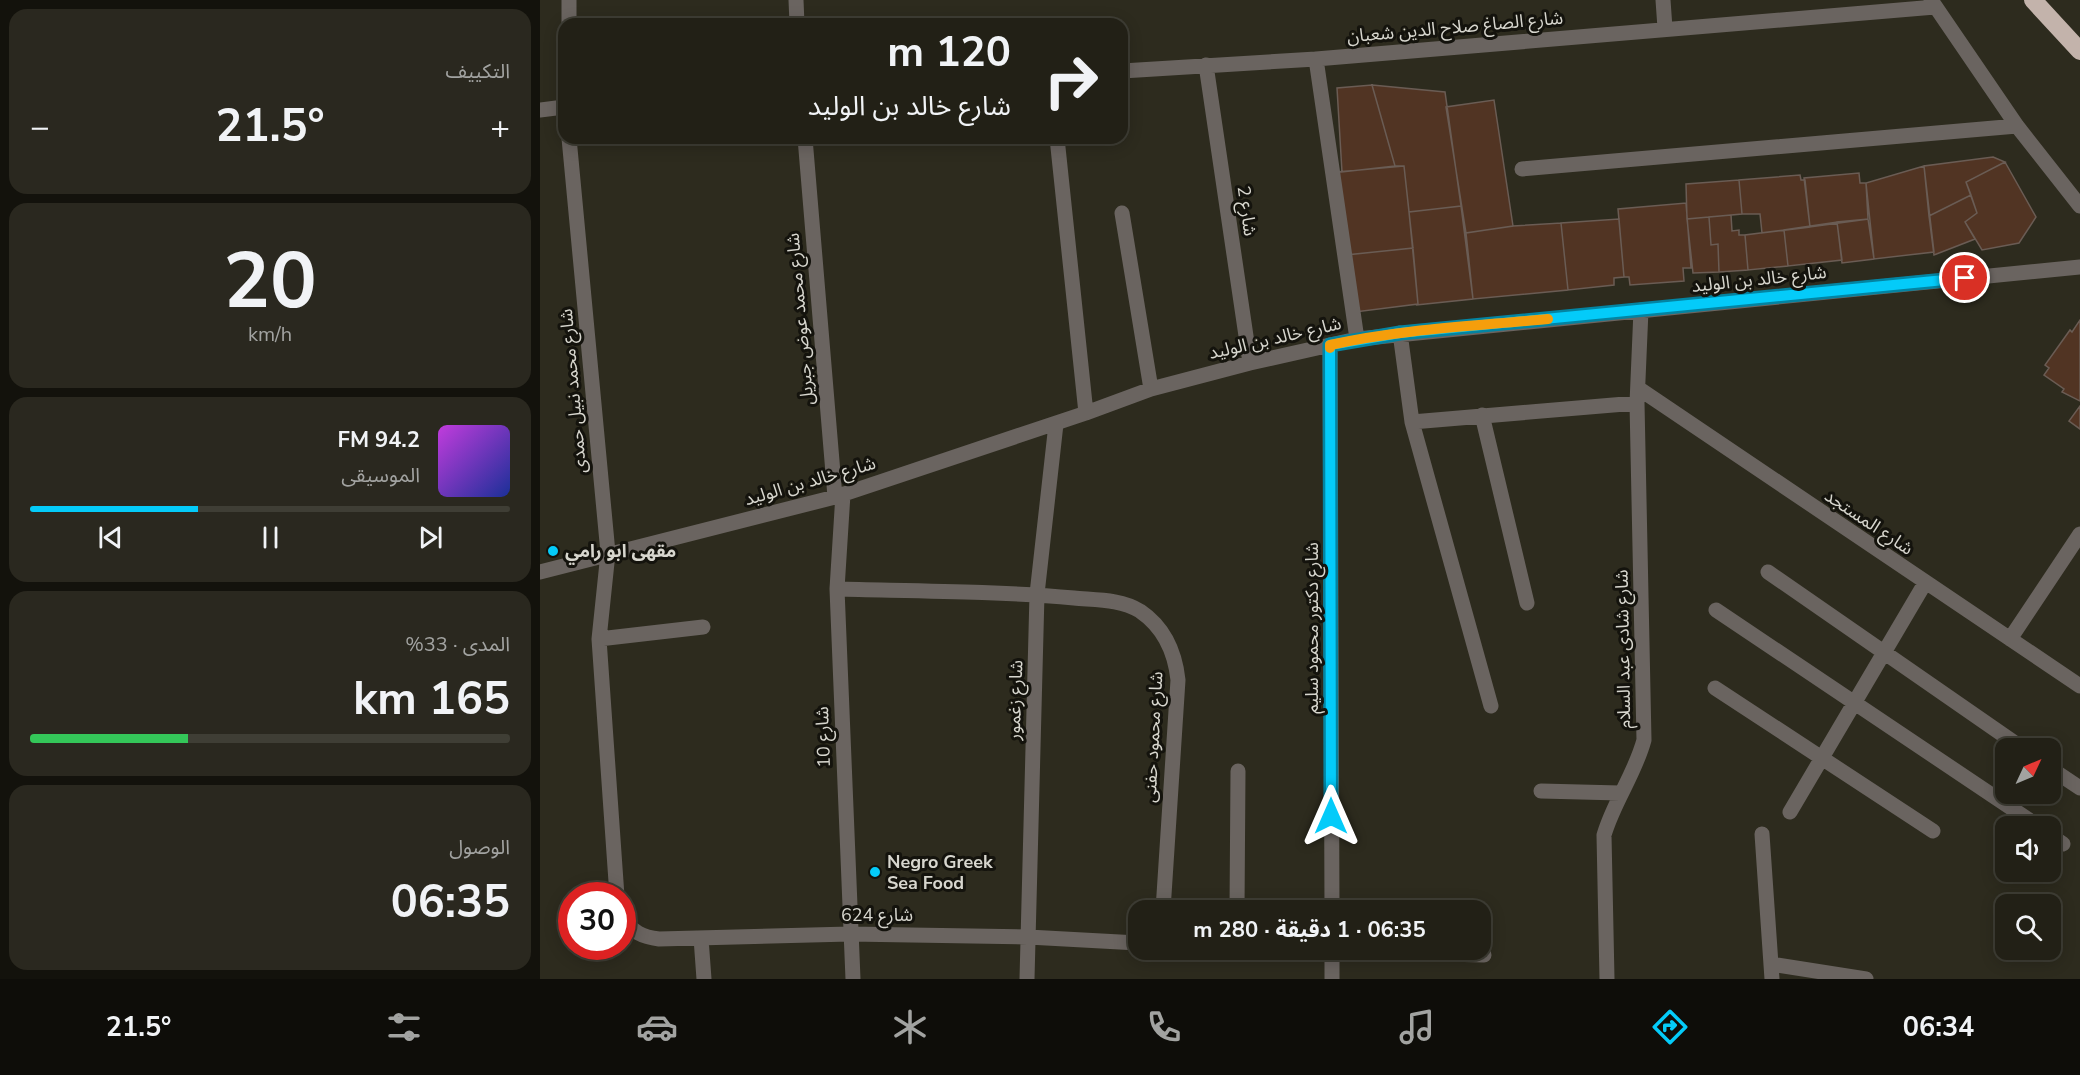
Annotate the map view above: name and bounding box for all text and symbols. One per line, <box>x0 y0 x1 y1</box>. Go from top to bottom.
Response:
street label: شارع الصاغ صلاح الدين شعبان <box>1346 6 1564 50</box>
text: 120 m <box>887 24 1011 81</box>
icon: right <box>1032 42 1110 120</box>
text: التكييف <box>446 58 510 85</box>
text: شارع خالد بن الوليد <box>808 88 1011 125</box>
text: 21.5° <box>215 96 325 157</box>
text: − <box>30 105 50 150</box>
text: + <box>490 105 510 150</box>
street label: شارع 2 <box>1230 184 1262 238</box>
text: 20 <box>223 228 317 335</box>
street label: شارع محمد عوض جبريل <box>781 232 821 406</box>
pin <box>1939 252 1990 303</box>
street label: شارع خالد بن الوليد <box>1690 260 1828 300</box>
icon: arrive <box>1948 261 1981 294</box>
street label: شارع محمد نبيل حمدى <box>554 308 594 474</box>
street label: شارع خالد بن الوليد <box>1206 311 1344 367</box>
text: km/h <box>248 321 292 348</box>
text: 94.2 FM <box>338 425 420 455</box>
street label: شارع خالد بن الوليد <box>742 451 879 513</box>
text: الموسيقى <box>341 462 420 489</box>
street label: شارع المستجد <box>1819 483 1918 562</box>
icon: previous <box>94 521 127 554</box>
icon: pause <box>254 521 287 554</box>
icon: next <box>414 521 447 554</box>
place label: مقهى ابو رامي <box>565 539 676 565</box>
street label: شارع دكتور محمود سليم <box>1300 542 1326 714</box>
marker: مقهى ابو رامي <box>546 544 560 558</box>
street label: شارع شادى عبد السلام <box>1610 569 1638 729</box>
text: المدى · 33% <box>405 631 510 658</box>
street label: شارع زغمور <box>1002 659 1030 742</box>
text: 165 km <box>353 669 510 730</box>
street label: شارع محمود حفنى <box>1138 671 1170 803</box>
street label: شارع 10 <box>810 706 838 768</box>
north arrow <box>1995 738 2061 804</box>
map controls <box>1995 738 2061 960</box>
position arrow <box>1299 784 1363 848</box>
button: sound <box>1995 816 2061 882</box>
text: الوصول <box>449 834 510 861</box>
place label: Negro Greek Sea Food <box>887 850 993 895</box>
marker: Negro Greek Sea Food <box>868 865 882 879</box>
text: 06:35 <box>391 872 510 933</box>
speed limit sign: 30 <box>558 882 636 960</box>
button: search <box>1995 894 2061 960</box>
street label: شارع 624 <box>841 903 913 929</box>
text: 06:35 · 1 دقيقة · 280 m <box>1193 915 1426 945</box>
icon: filters <box>383 1006 425 1048</box>
icon: car <box>636 1006 678 1048</box>
icon: climate <box>889 1006 931 1048</box>
icon: phone <box>1143 1006 1185 1048</box>
icon: music <box>1396 1006 1438 1048</box>
icon: directions <box>1649 1006 1691 1048</box>
text: 21.5° <box>106 1009 171 1046</box>
text: 06:34 <box>1903 1009 1974 1046</box>

